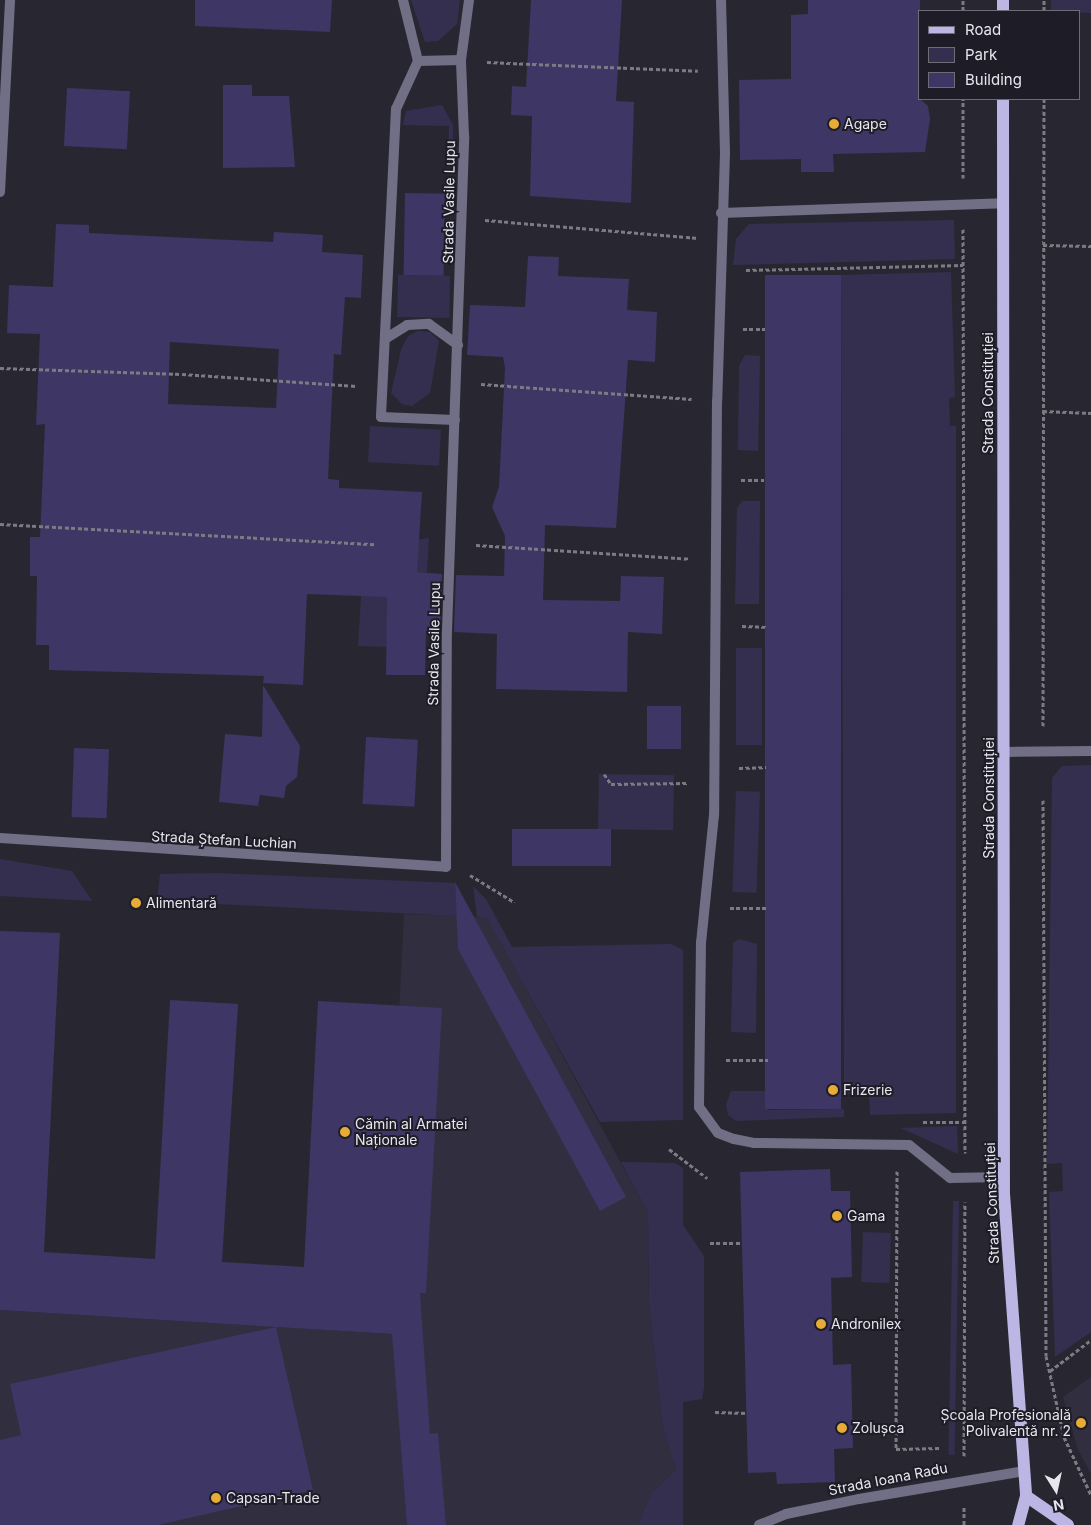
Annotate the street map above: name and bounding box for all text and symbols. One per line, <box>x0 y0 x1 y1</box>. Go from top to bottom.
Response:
legend <box>918 10 1081 100</box>
text: Road <box>965 20 1001 39</box>
text: Park <box>965 45 997 64</box>
text: Building <box>965 70 1022 89</box>
place label: Agape <box>844 116 887 132</box>
marker: Agape <box>828 118 840 130</box>
street label: Strada Vasile Lupu <box>440 140 458 264</box>
street label: Strada Constituției <box>980 332 996 454</box>
street label: Strada Vasile Lupu <box>425 582 443 706</box>
street label: Strada Constituției <box>981 737 997 859</box>
street label: Strada Ștefan Luchian <box>151 828 297 852</box>
place label: Alimentară <box>146 895 217 911</box>
marker: Alimentară <box>130 897 142 909</box>
place label: Frizerie <box>843 1082 892 1098</box>
marker: Frizerie <box>827 1084 839 1096</box>
place label: Cămin al Armatei Naționale <box>355 1116 467 1148</box>
marker: Cămin al Armatei Naționale <box>339 1126 351 1138</box>
street label: Strada Constituției <box>981 1142 1003 1264</box>
place label: Gama <box>847 1208 885 1224</box>
marker: Gama <box>831 1210 843 1222</box>
place label: Andronilex <box>831 1316 901 1332</box>
marker: Andronilex <box>815 1318 827 1330</box>
place label: Școala Profesională Polivalentă nr. 2 <box>941 1407 1071 1440</box>
marker: Școala Profesională Polivalentă nr. 2 <box>1075 1417 1087 1429</box>
place label: Zolușca <box>852 1420 904 1436</box>
marker: Zolușca <box>836 1422 848 1434</box>
street label: Strada Ioana Radu <box>827 1459 949 1499</box>
north arrow <box>1031 1465 1081 1515</box>
place label: Capsan-Trade <box>226 1490 320 1506</box>
marker: Capsan-Trade <box>210 1492 222 1504</box>
text: N <box>1052 1496 1065 1515</box>

